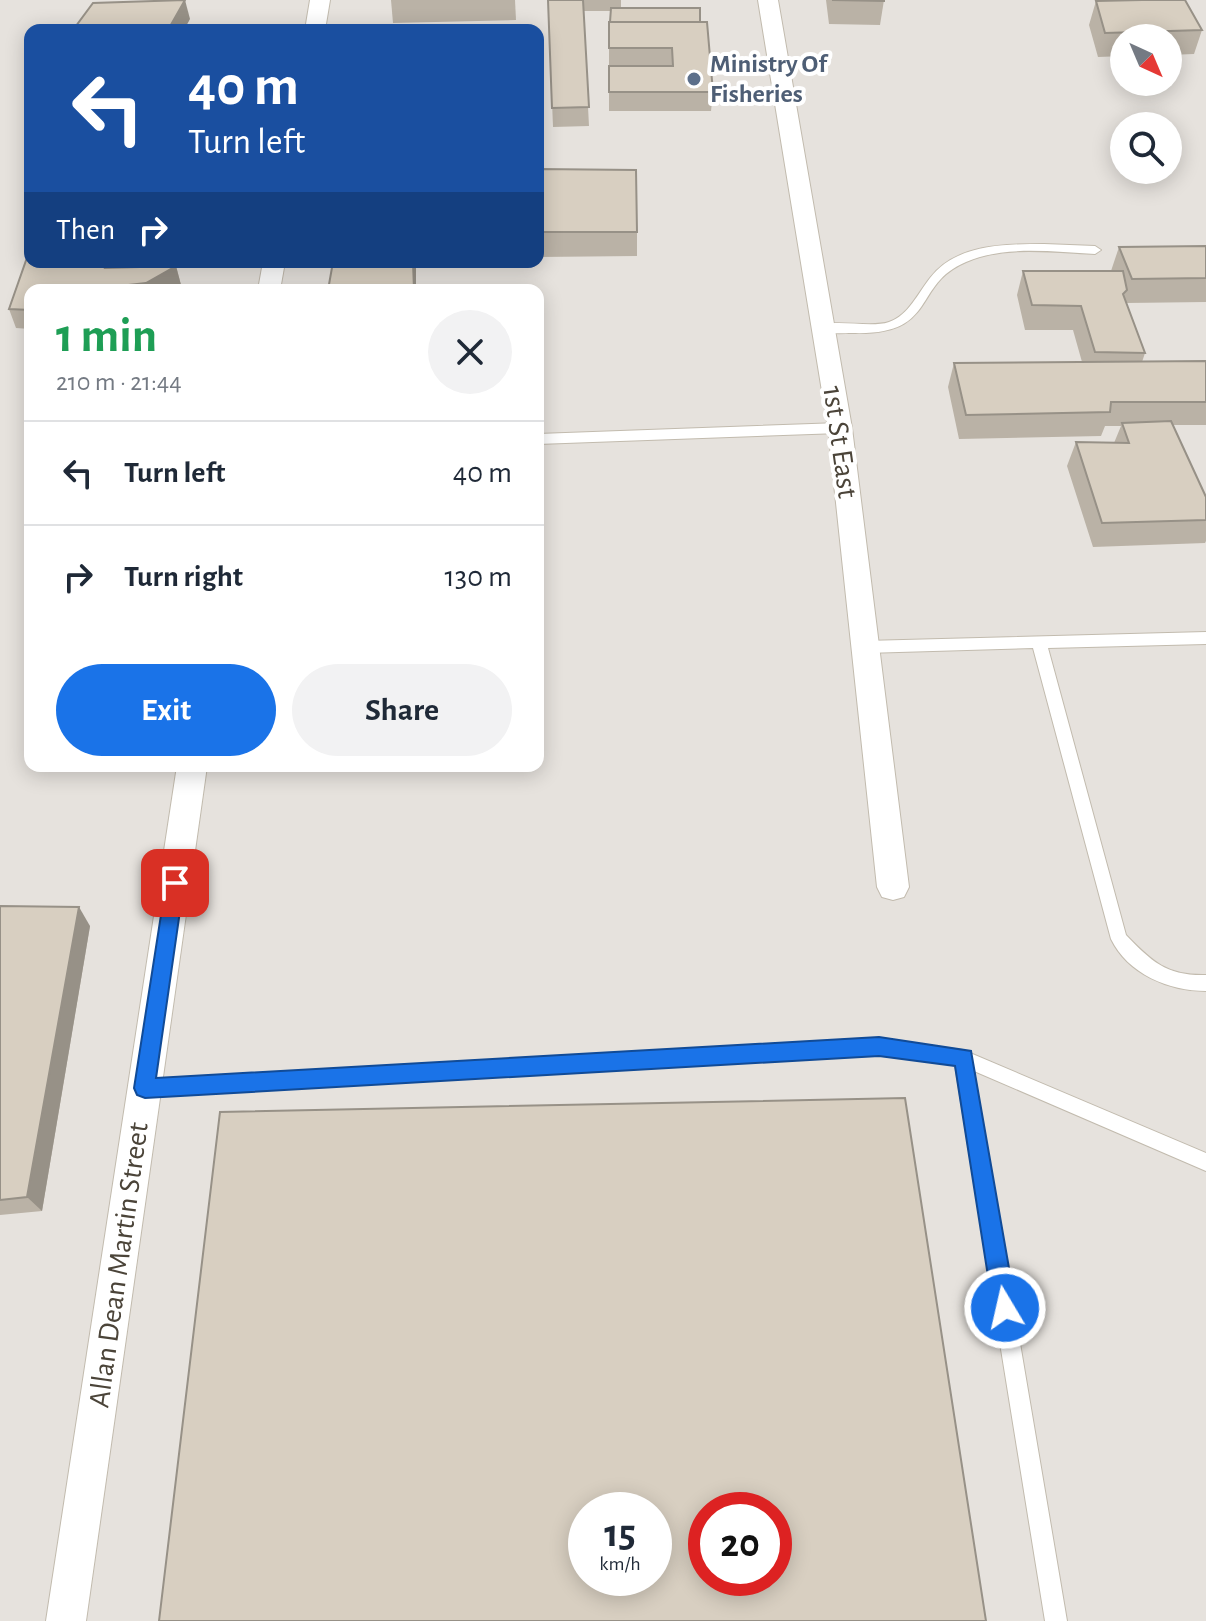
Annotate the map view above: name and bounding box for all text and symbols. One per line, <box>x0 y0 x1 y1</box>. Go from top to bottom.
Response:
north arrow <box>1110 24 1182 96</box>
map controls <box>1110 24 1182 184</box>
place label: Ministry Of Fisheries <box>710 51 829 107</box>
icon: left <box>56 56 160 160</box>
text: 40 m <box>188 59 299 115</box>
marker: Ministry Of Fisheries <box>685 70 703 88</box>
button: search <box>1110 112 1182 184</box>
text: Turn left <box>188 124 305 160</box>
icon: right <box>131 208 175 252</box>
text: Then <box>56 215 115 245</box>
button: close <box>428 310 512 394</box>
text: 1 min <box>56 313 157 361</box>
text: 210 m · 21:44 <box>56 369 182 395</box>
street label: 1st St East <box>817 384 863 500</box>
icon: left <box>56 451 100 495</box>
text: Turn left <box>124 458 225 488</box>
text: 40 m <box>453 458 512 488</box>
icon: right <box>56 555 100 599</box>
text: Turn right <box>124 562 243 592</box>
text: 130 m <box>445 562 512 592</box>
button: Exit <box>56 664 276 756</box>
button: Share <box>292 664 512 756</box>
pin <box>141 849 209 917</box>
icon: arrive <box>153 861 197 905</box>
street label: Allan Dean Martin Street <box>84 1120 154 1410</box>
position arrow <box>963 1266 1047 1350</box>
speed limit sign: 20 <box>688 1492 792 1596</box>
text: 15 <box>604 1514 636 1554</box>
text: km/h <box>599 1554 641 1574</box>

